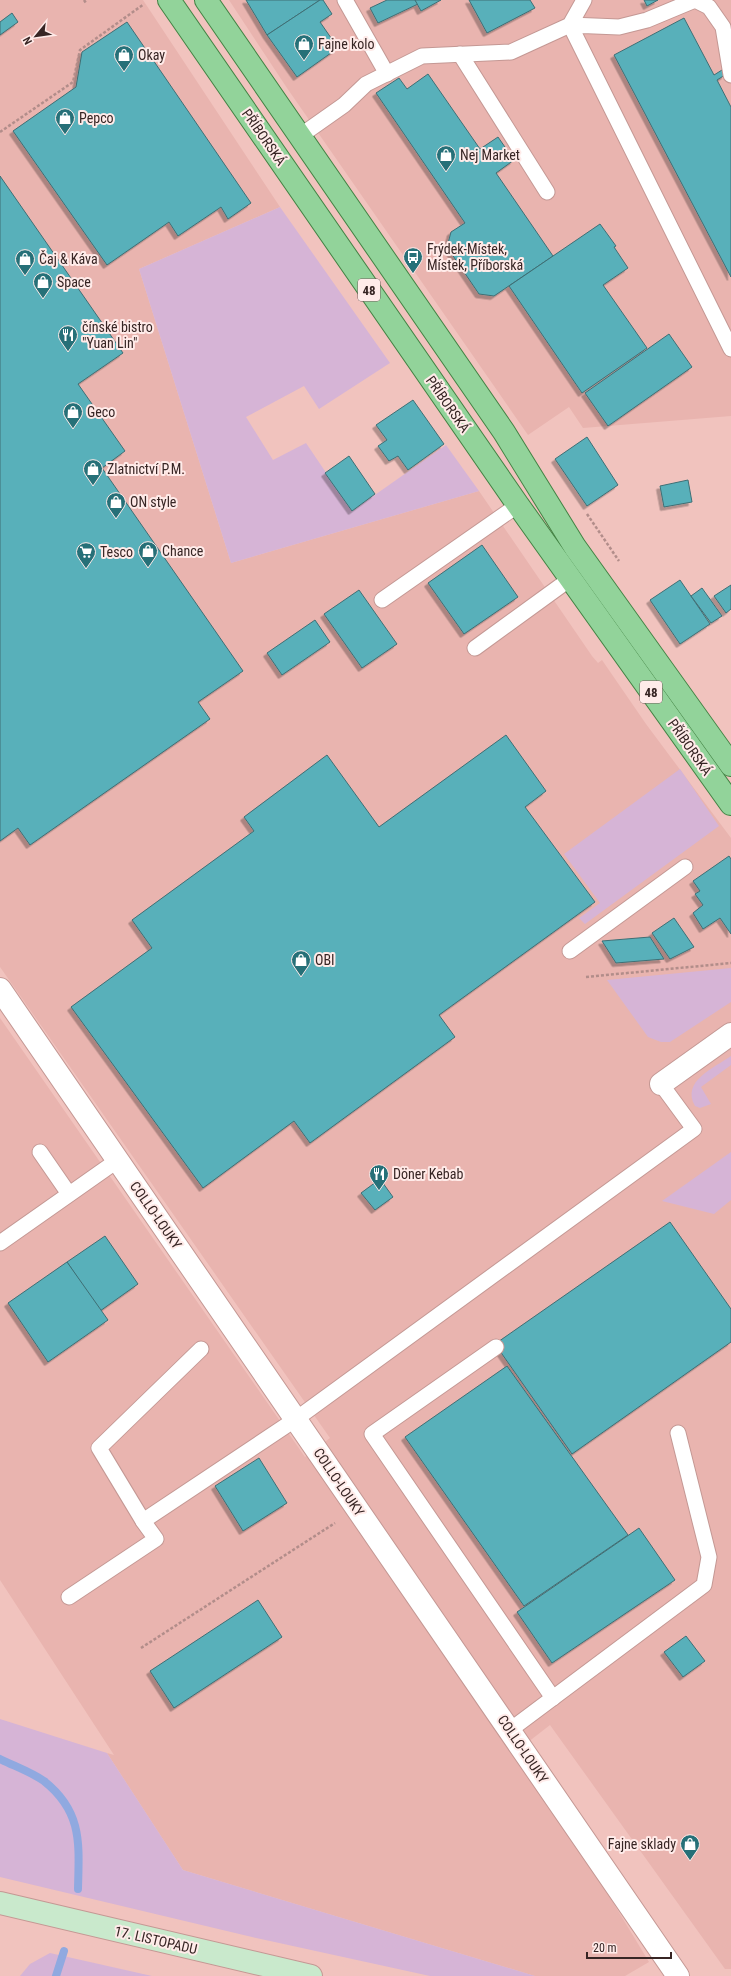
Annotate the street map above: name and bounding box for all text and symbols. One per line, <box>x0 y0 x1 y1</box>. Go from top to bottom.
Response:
north arrow <box>16 16 56 56</box>
shop icon: Fajne kolo <box>293 33 315 61</box>
text: N <box>20 34 35 47</box>
place label: Fajne kolo <box>318 36 374 52</box>
shop icon: Okay <box>113 44 135 72</box>
place label: Okay <box>138 47 165 63</box>
street label: PŘÍBORSKÁ <box>239 105 290 168</box>
shop icon: Pepco <box>54 107 76 135</box>
place label: Pepco <box>79 110 114 126</box>
shop icon: Nej Market <box>435 144 457 172</box>
place label: Nej Market <box>460 147 520 163</box>
place label: Frýdek-Místek, Místek, Příborská <box>427 241 523 273</box>
bus stop icon: Frýdek-Místek, Místek, Příborská <box>402 246 424 274</box>
shop icon: Čaj & Káva <box>14 248 36 276</box>
place label: Čaj & Káva <box>39 250 98 267</box>
shop icon: Space <box>32 271 54 299</box>
place label: Space <box>57 274 91 290</box>
road number: 48 <box>358 279 380 301</box>
place label: čínské bistro "Yuan Lin" <box>82 319 153 351</box>
restaurant icon: čínské bistro "Yuan Lin" <box>57 324 79 352</box>
street label: PŘÍBORSKÁ <box>423 372 474 435</box>
shop icon: Geco <box>62 401 84 429</box>
place label: Geco <box>87 404 115 420</box>
shop icon: Zlatnictví P.M. <box>82 458 104 486</box>
place label: Zlatnictví P.M. <box>107 461 185 477</box>
shop icon: ON style <box>105 491 127 519</box>
place label: ON style <box>130 494 177 510</box>
shop icon: Chance <box>137 540 159 568</box>
supermarket icon: Tesco <box>75 541 97 569</box>
place label: Chance <box>162 543 204 559</box>
place label: Tesco <box>100 544 133 560</box>
road number: 48 <box>640 681 662 703</box>
street label: PŘÍBORSKÁ <box>665 715 716 778</box>
shop icon: OBI <box>290 949 312 977</box>
place label: OBI <box>315 952 335 968</box>
restaurant icon: Döner Kebab <box>368 1163 390 1191</box>
place label: Döner Kebab <box>393 1166 463 1182</box>
street label: COLLO-LOUKY <box>127 1178 185 1252</box>
street label: COLLO-LOUKY <box>310 1445 368 1520</box>
street label: COLLO-LOUKY <box>494 1712 552 1787</box>
shop icon: Fajne sklady <box>679 1833 701 1861</box>
place label: Fajne sklady <box>608 1836 676 1852</box>
street label: 17. LISTOPADU <box>113 1923 199 1957</box>
scale bar <box>587 1934 671 1960</box>
text: 20 m <box>593 1941 617 1955</box>

